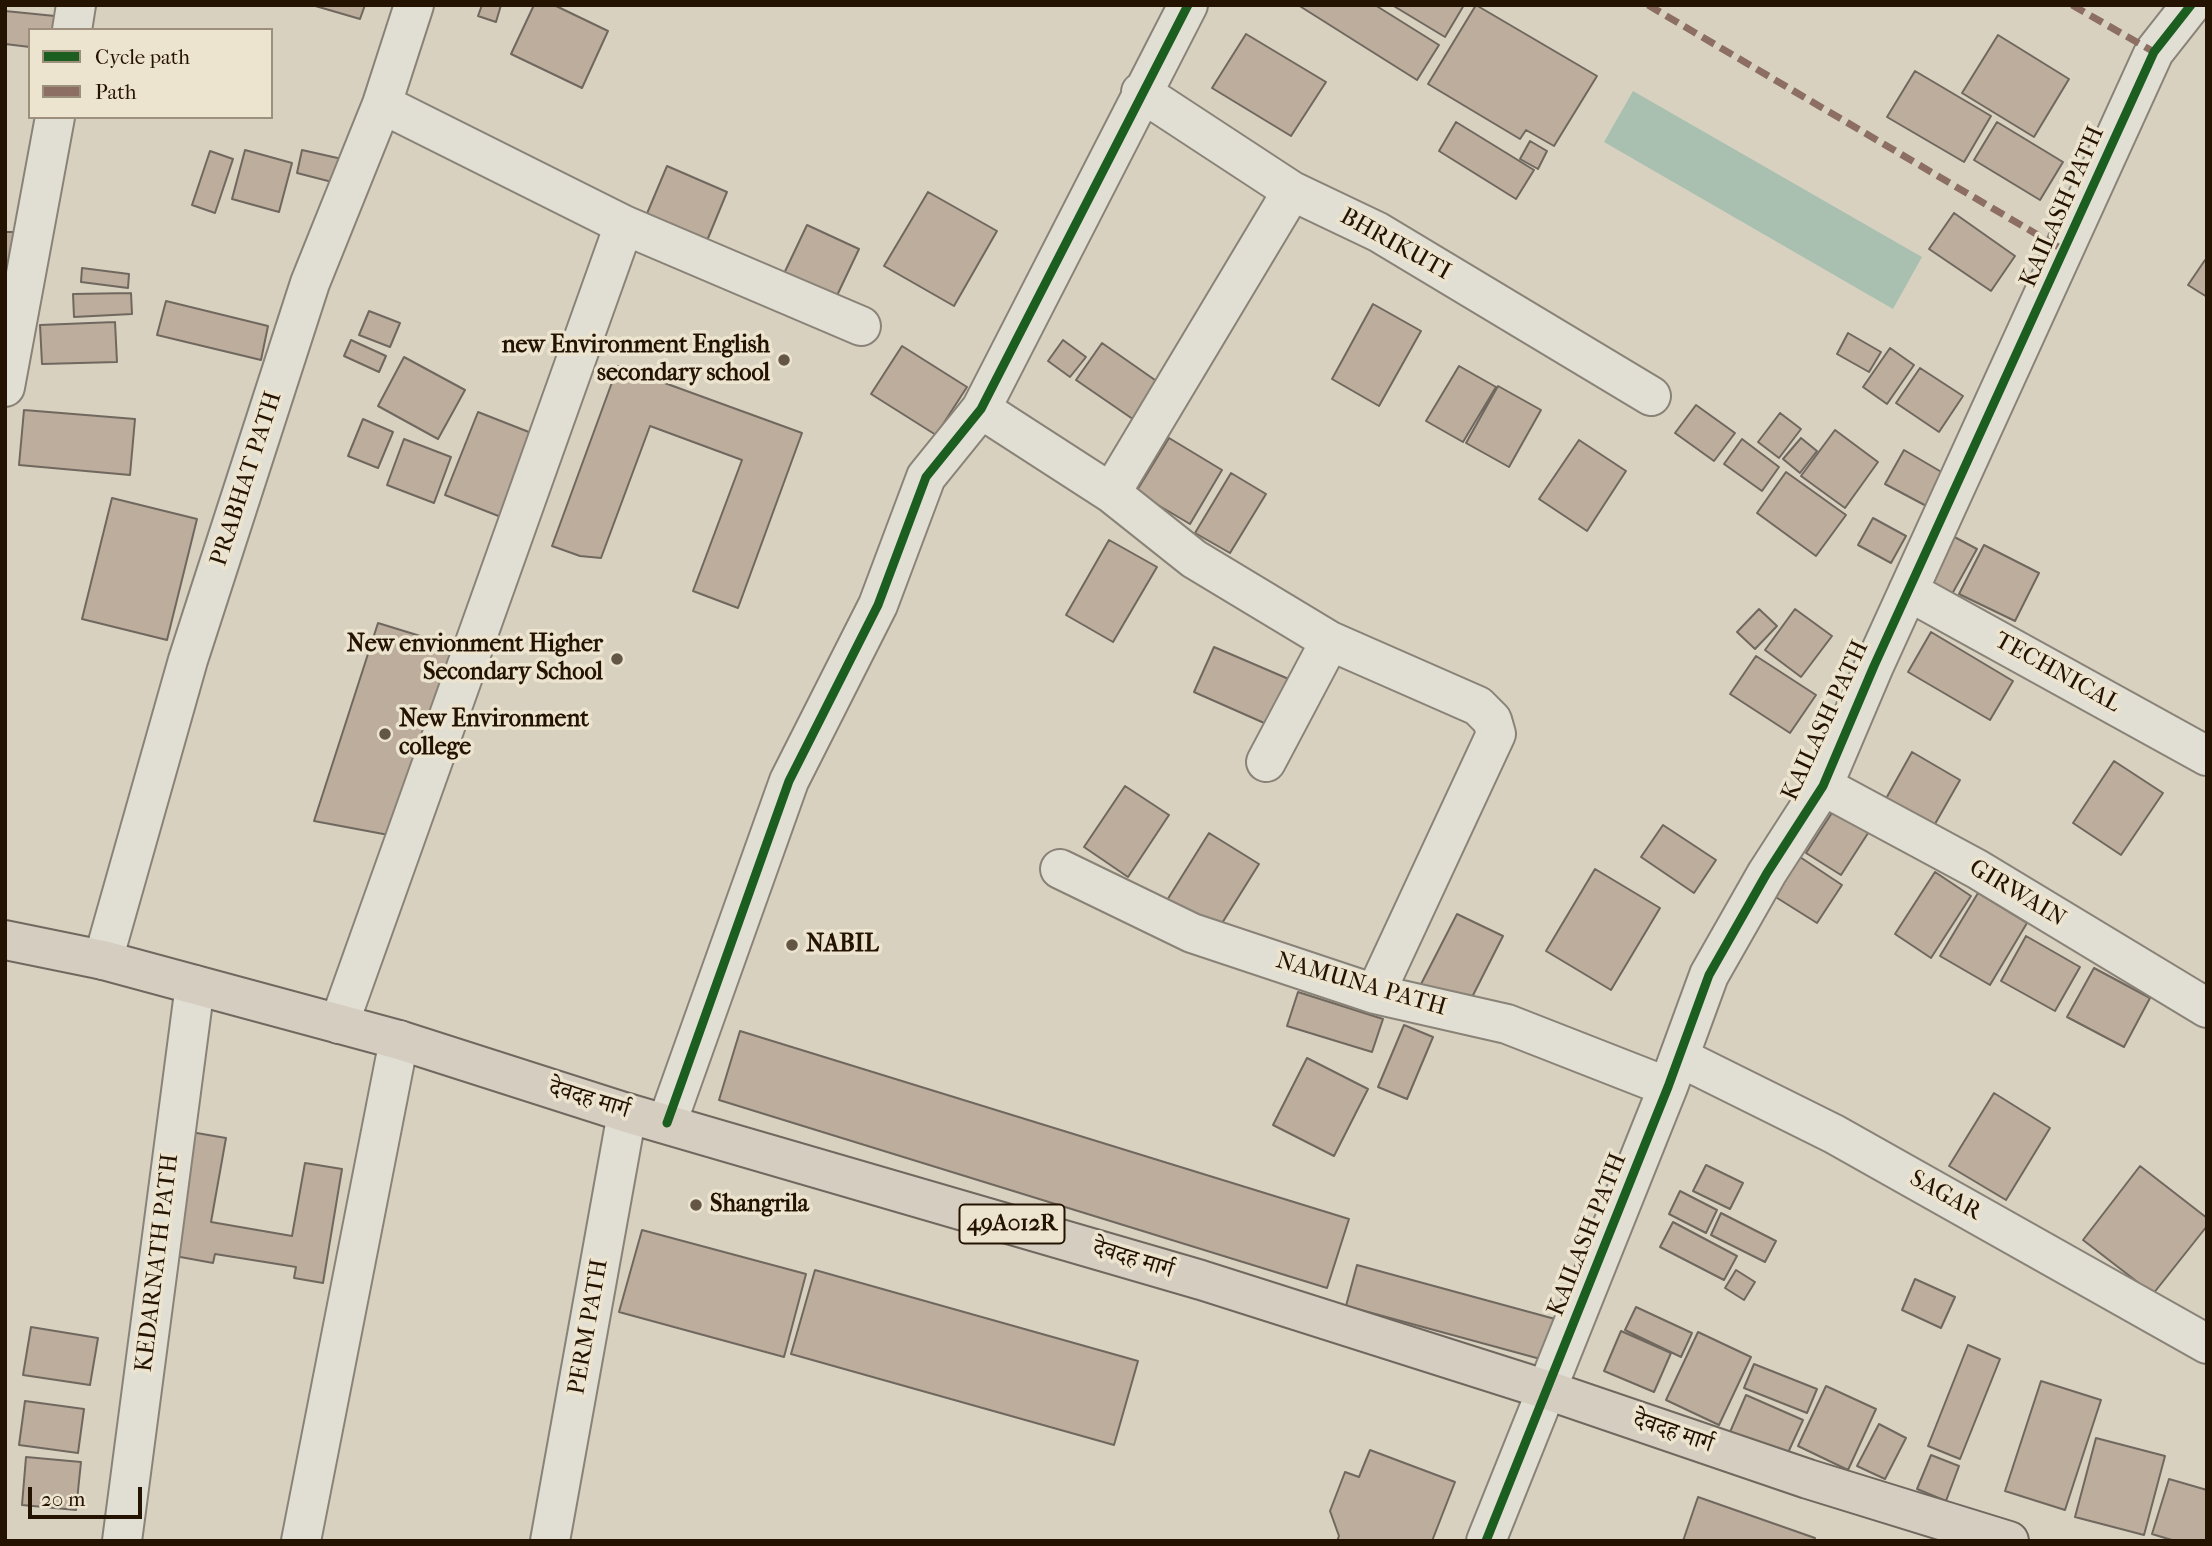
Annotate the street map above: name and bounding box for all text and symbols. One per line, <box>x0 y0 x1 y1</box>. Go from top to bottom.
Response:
legend <box>28 28 273 119</box>
text: Cycle path <box>95 45 190 69</box>
text: Path <box>95 80 136 104</box>
street label: KAILASH PATH <box>2015 122 2111 292</box>
street label: BHRIKUTI <box>1335 203 1455 287</box>
place label: new Environment English secondary school <box>502 332 770 388</box>
marker: new Environment English secondary school <box>776 352 792 368</box>
street label: PRABHAT PATH <box>205 388 289 570</box>
street label: TECHNICAL <box>1989 627 2125 719</box>
place label: New envionment Higher Secondary School <box>347 631 603 687</box>
street label: KAILASH PATH <box>1776 636 1876 806</box>
marker: New envionment Higher Secondary School <box>609 651 625 667</box>
place label: New Environment college <box>399 706 589 762</box>
marker: New Environment college <box>377 726 393 742</box>
street label: GIRWAIN <box>1964 854 2070 934</box>
place label: NABIL <box>806 931 879 959</box>
marker: NABIL <box>784 937 800 953</box>
street label: NAMUNA PATH <box>1272 947 1450 1023</box>
street label: देवदह मार्ग <box>545 1074 633 1126</box>
street label: KAILASH PATH <box>1542 1149 1634 1321</box>
street label: KEDARNATH PATH <box>130 1152 186 1374</box>
street label: SAGAR <box>1904 1165 1986 1227</box>
place label: Shangrila <box>710 1191 809 1219</box>
marker: Shangrila <box>688 1197 704 1213</box>
road number: 49A012R <box>960 1204 1064 1244</box>
street label: देवदह मार्ग <box>1089 1234 1177 1286</box>
street label: PERM PATH <box>563 1257 615 1397</box>
street label: देवदह मार्ग <box>1629 1406 1717 1460</box>
scale bar <box>32 1472 145 1516</box>
text: 20 m <box>41 1487 85 1511</box>

